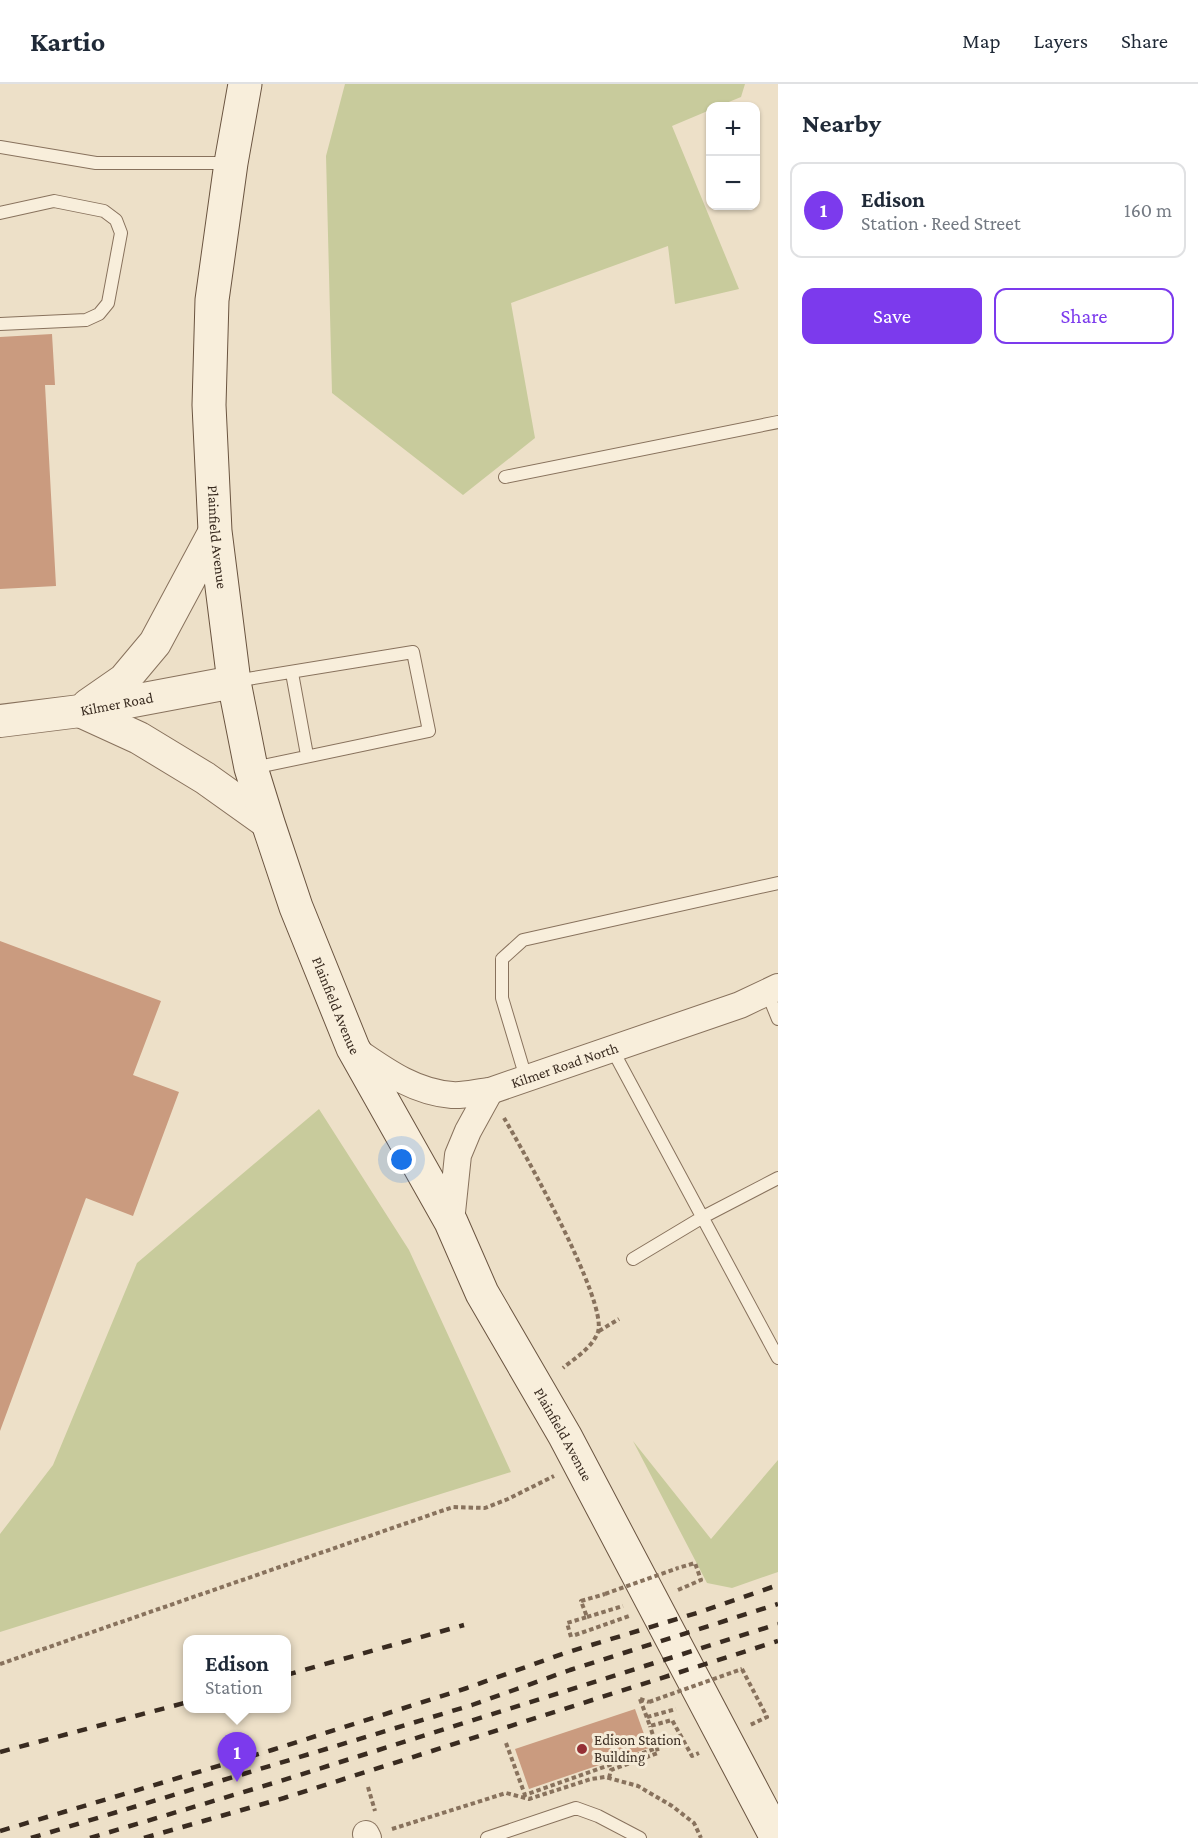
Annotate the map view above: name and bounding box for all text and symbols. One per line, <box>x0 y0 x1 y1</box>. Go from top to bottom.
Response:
text: Kartio <box>30 26 105 57</box>
text: Map <box>962 29 1001 53</box>
text: Layers <box>1034 29 1088 53</box>
text: Share <box>1121 29 1168 53</box>
map controls <box>706 102 760 210</box>
button: + <box>706 102 760 156</box>
text: Nearby <box>802 109 881 138</box>
button: − <box>706 156 760 210</box>
text: Edison <box>861 187 925 212</box>
text: 1 <box>820 199 827 221</box>
text: 160 m <box>1124 199 1172 221</box>
text: Station · Reed Street <box>861 212 1021 234</box>
button: Save <box>802 288 982 344</box>
button: Share <box>994 288 1174 344</box>
street label: Plainfield Avenue <box>205 485 230 590</box>
street label: Kilmer Road <box>79 689 155 719</box>
street label: Plainfield Avenue <box>309 954 363 1058</box>
street label: Kilmer Road North <box>509 1039 620 1091</box>
your location <box>387 1145 416 1174</box>
street label: Plainfield Avenue <box>531 1385 595 1484</box>
popup <box>183 1635 291 1713</box>
text: Edison <box>205 1651 269 1676</box>
text: Station <box>205 1676 263 1698</box>
pin: 1 <box>218 1732 256 1782</box>
place label: Edison Station Building <box>594 1732 681 1766</box>
marker: Edison Station Building <box>575 1742 589 1756</box>

